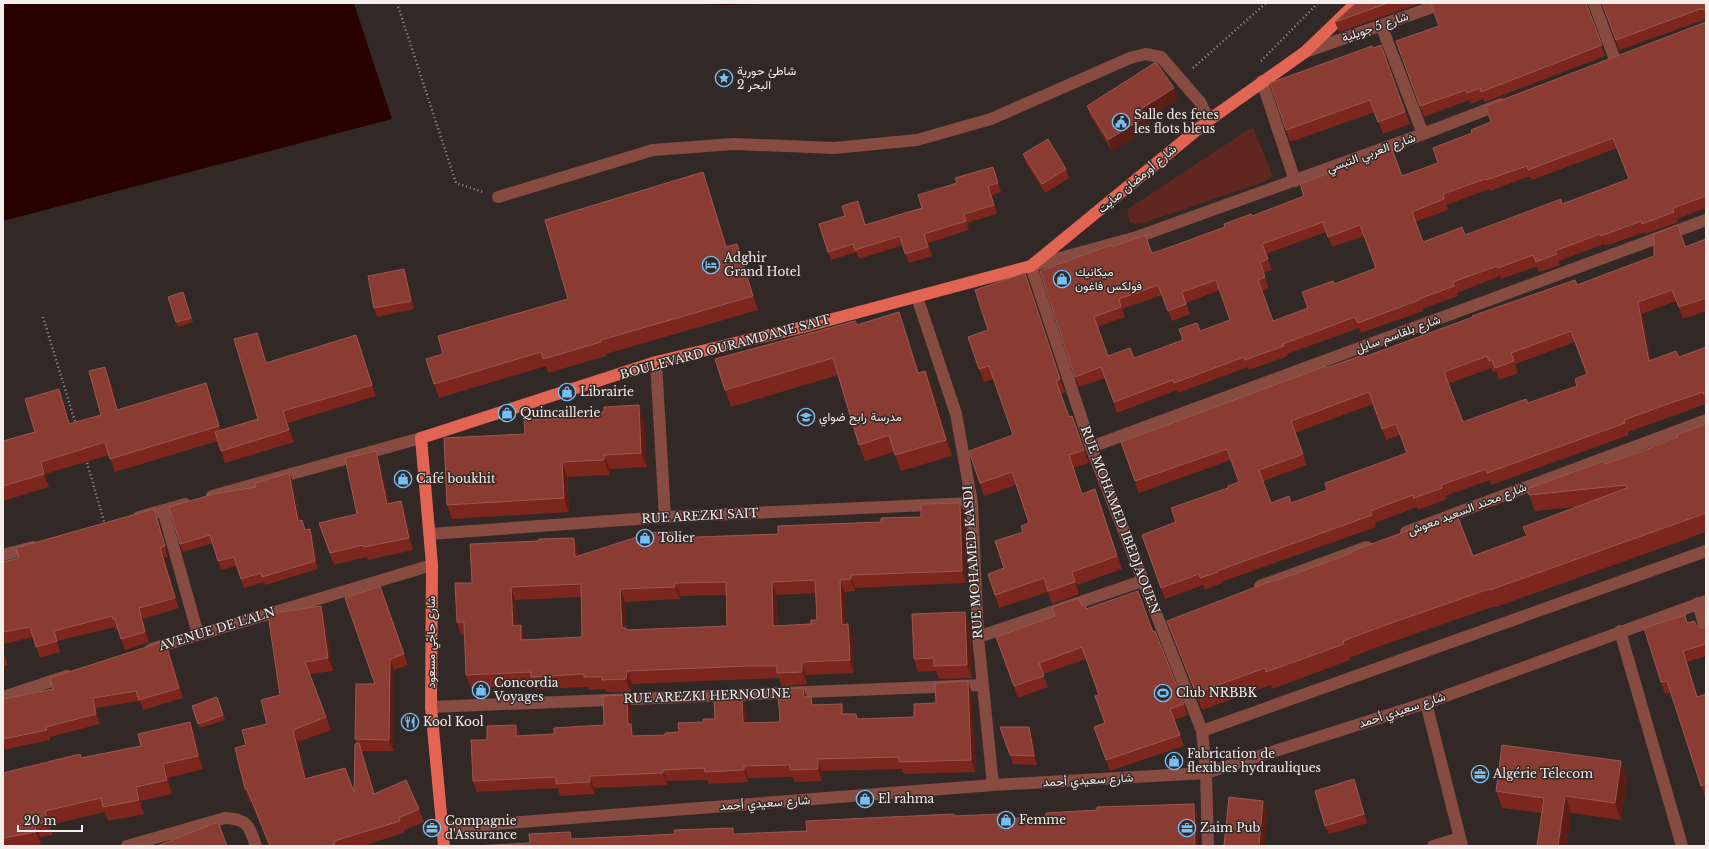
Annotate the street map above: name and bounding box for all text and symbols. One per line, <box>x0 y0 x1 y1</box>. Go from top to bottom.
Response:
street label: شارع 5 جويلية <box>1340 8 1411 47</box>
place label: شاطئ حورية البحر 2 <box>737 63 796 93</box>
place icon: شاطئ حورية البحر 2 <box>714 68 734 88</box>
place label: Salle des fetes les flots bleus <box>1134 107 1219 136</box>
public building icon: Salle des fetes les flots bleus <box>1111 112 1131 132</box>
street label: شارع العربي التبسي <box>1324 129 1418 178</box>
street label: شارع أورمضان صايت <box>1094 141 1180 218</box>
place label: Adghir Grand Hotel <box>723 250 801 279</box>
hotel icon: Adghir Grand Hotel <box>701 255 721 275</box>
place label: ميكانيك فولكس فاغون <box>1075 264 1142 294</box>
shop icon: ميكانيك فولكس فاغون <box>1052 269 1072 289</box>
street label: BOULEVARD OURAMDANE SAIT <box>618 311 832 382</box>
street label: شارع بلقاسم سايل <box>1353 311 1443 358</box>
shop icon: Librairie <box>557 382 577 402</box>
place label: Librairie <box>580 384 634 399</box>
shop icon: Quincaillerie <box>497 403 517 423</box>
place label: Quincaillerie <box>520 405 600 420</box>
school or university icon: مدرسة رابح ضواي <box>796 407 816 427</box>
place label: مدرسة رابح ضواي <box>819 409 902 427</box>
street label: RUE MOHAMED IBEDJAOUEN <box>1078 424 1163 616</box>
shop icon: Café boukhit <box>393 469 413 489</box>
place label: Café boukhit <box>416 471 496 486</box>
street label: شارع محند السعيد معوش <box>1405 479 1529 540</box>
street label: RUE MOHAMED KASDI <box>960 485 985 639</box>
street label: RUE AREZKI SAIT <box>641 505 759 526</box>
shop icon: Tolier <box>635 528 655 548</box>
place label: Tolier <box>658 530 695 545</box>
street label: شارع حاجّي مسعود <box>423 596 441 688</box>
street label: AVENUE DE L'ALN <box>156 604 277 654</box>
place label: Concordia Voyages <box>493 675 559 704</box>
shop icon: Concordia Voyages <box>471 680 491 700</box>
sports icon: Club NRBBK <box>1153 683 1173 703</box>
street label: RUE AREZKI HERNOUNE <box>623 685 791 706</box>
place label: Club NRBBK <box>1176 685 1257 700</box>
street label: شارع سعيدي أحمد <box>1356 688 1448 734</box>
restaurant icon: Kool Kool <box>400 712 420 732</box>
place label: Kool Kool <box>423 714 484 729</box>
place label: Fabrication de flexibles hydrauliques <box>1187 746 1321 775</box>
shop icon: Fabrication de flexibles hydrauliques <box>1164 751 1184 771</box>
office icon: Algérie Télecom <box>1470 764 1490 784</box>
place label: Algérie Télecom <box>1492 766 1593 781</box>
street label: شارع سعيدي أحمد <box>1042 770 1134 792</box>
shop icon: El rahma <box>855 789 875 809</box>
place label: El rahma <box>878 791 935 806</box>
street label: شارع سعيدي أحمد <box>719 792 811 816</box>
scale bar <box>18 807 82 833</box>
shop icon: Femme <box>996 810 1016 830</box>
place label: Femme <box>1019 812 1066 827</box>
text: 20 m <box>24 813 56 828</box>
place label: Compagnie d'Assurance <box>445 813 517 842</box>
office icon: Compagnie d'Assurance <box>422 818 442 838</box>
office icon: Zaim Pub <box>1177 818 1197 838</box>
place label: Zaim Pub <box>1200 820 1261 835</box>

